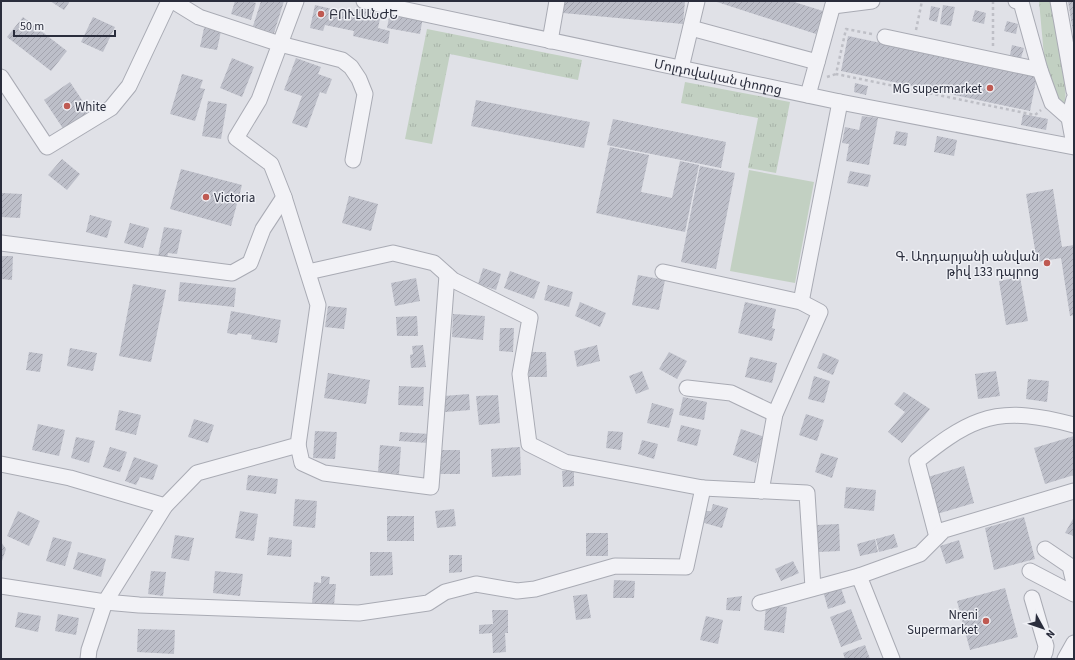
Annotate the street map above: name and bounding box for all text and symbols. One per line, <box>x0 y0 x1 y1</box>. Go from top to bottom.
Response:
place label: ԲՈՒԼԱՆԺԵ <box>329 6 398 24</box>
marker: ԲՈՒԼԱՆԺԵ <box>316 9 326 19</box>
scale bar <box>14 12 115 38</box>
text: 50 m <box>20 18 44 35</box>
street label: Մոլդովական փողոց <box>652 55 783 99</box>
place label: MG supermarket <box>892 80 983 98</box>
marker: MG supermarket <box>985 83 995 93</box>
place label: White <box>75 98 106 116</box>
marker: White <box>62 101 72 111</box>
place label: Victoria <box>214 189 255 207</box>
marker: Victoria <box>201 192 211 202</box>
place label: Գ. Ադդարյանի անվան թիվ 133 դպրոց <box>895 248 1039 281</box>
marker: Գ. Ադդարյանի անվան թիվ 133 դպրոց <box>1042 258 1052 268</box>
place label: Nreni Supermarket <box>907 606 979 639</box>
north arrow <box>1023 608 1063 648</box>
marker: Nreni Supermarket <box>981 616 991 626</box>
text: N <box>1042 626 1058 642</box>

